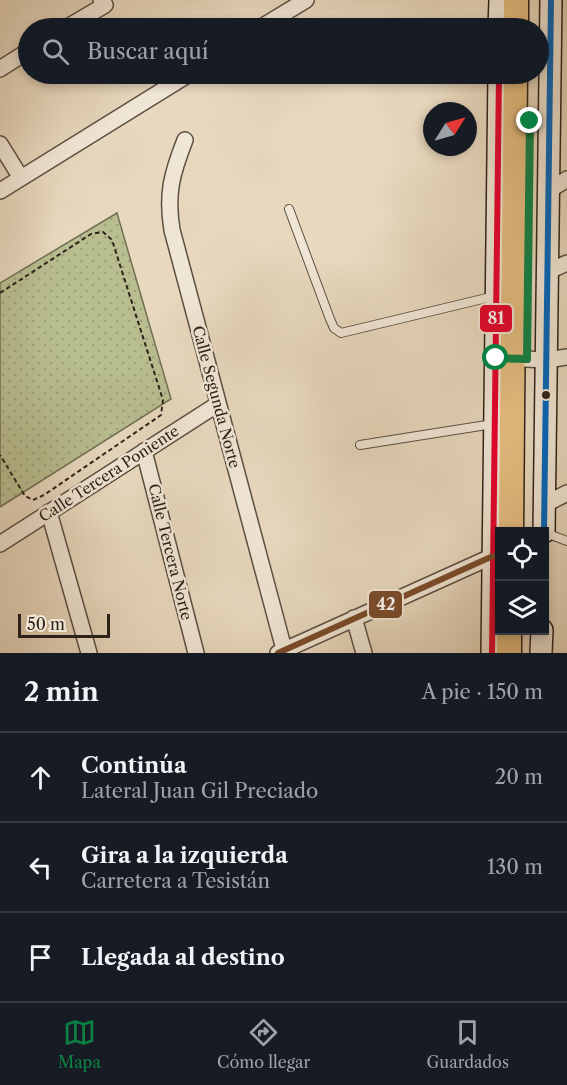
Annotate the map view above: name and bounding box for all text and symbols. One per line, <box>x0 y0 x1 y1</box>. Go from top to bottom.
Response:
search box <box>18 18 549 84</box>
icon: search <box>39 35 72 68</box>
text: Buscar aquí <box>87 38 209 65</box>
north arrow <box>423 102 477 156</box>
route end <box>516 107 542 133</box>
line badge: 81 <box>479 304 513 333</box>
text: 81 <box>487 308 505 328</box>
street label: Calle Segunda Norte <box>188 324 245 470</box>
route start <box>482 344 508 370</box>
unlabelled marker <box>540 389 552 401</box>
street label: Calle Tercera Poniente <box>35 421 182 526</box>
street label: Calle Tercera Norte <box>144 482 197 622</box>
map controls <box>495 527 549 635</box>
button: locate <box>495 527 549 581</box>
button: layers <box>495 581 549 635</box>
line badge: 42 <box>368 590 403 619</box>
text: 42 <box>377 594 395 614</box>
scale bar <box>18 611 110 638</box>
text: 50 m <box>27 614 65 634</box>
text: 2 min <box>24 676 99 708</box>
text: A pie · 150 m <box>422 680 543 704</box>
text: Continúa <box>81 752 187 779</box>
icon: ahead <box>24 761 57 794</box>
text: 20 m <box>495 765 543 789</box>
text: Lateral Juan Gil Preciado <box>81 779 318 803</box>
text: Gira a la izquierda <box>81 842 288 869</box>
icon: left <box>24 851 57 884</box>
text: 130 m <box>487 855 543 879</box>
text: Carretera a Tesistán <box>81 869 270 893</box>
icon: arrive <box>24 941 57 974</box>
text: Llegada al destino <box>81 944 285 971</box>
tab: Mapa <box>58 1016 101 1072</box>
tab: Cómo llegar <box>217 1016 310 1072</box>
tab: Guardados <box>426 1016 509 1072</box>

